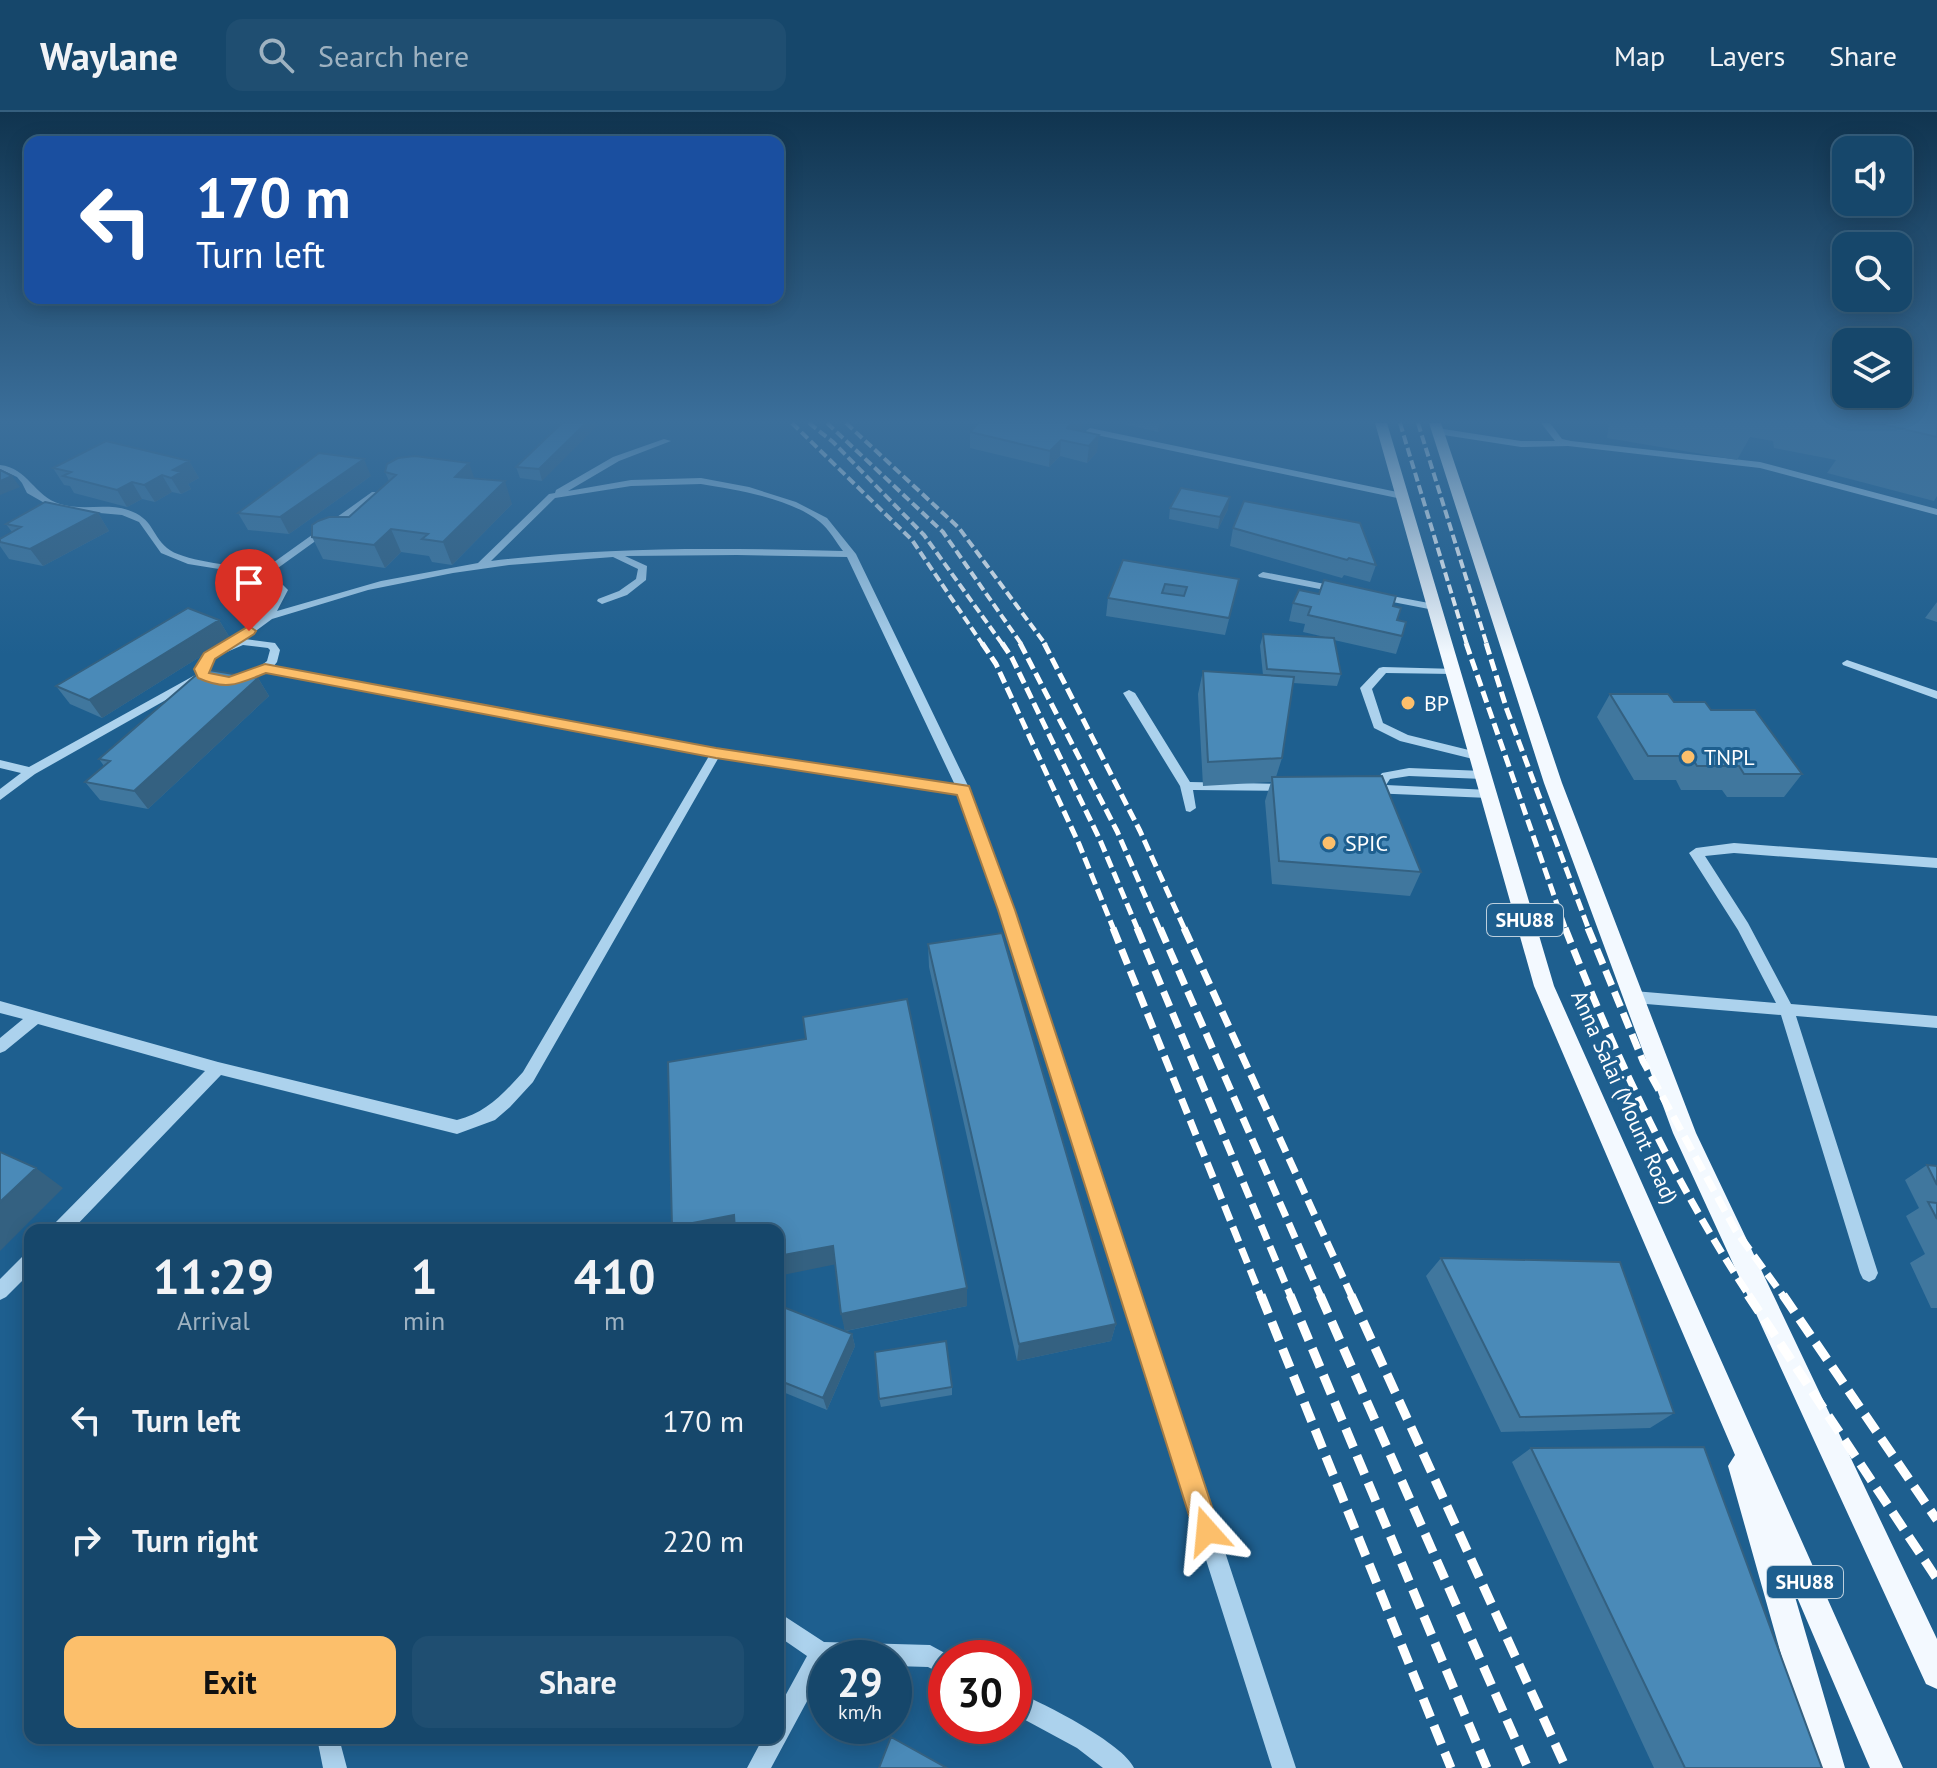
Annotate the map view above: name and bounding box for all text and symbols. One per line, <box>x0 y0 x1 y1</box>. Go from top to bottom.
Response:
search box <box>226 19 786 91</box>
text: Waylane <box>40 31 178 80</box>
icon: search <box>254 33 298 77</box>
text: Search here <box>318 36 469 75</box>
text: Map <box>1614 37 1665 74</box>
text: Layers <box>1709 37 1785 74</box>
text: Share <box>1829 37 1897 74</box>
map controls <box>1832 136 1912 408</box>
button: sound <box>1832 136 1912 216</box>
text: 170 m <box>196 161 351 233</box>
icon: left <box>64 168 168 272</box>
text: Turn left <box>196 231 325 278</box>
button: search <box>1832 232 1912 312</box>
button: layers <box>1832 328 1912 408</box>
pin <box>215 549 283 631</box>
icon: arrive <box>227 561 271 605</box>
place label: BP <box>1424 689 1449 717</box>
marker: BP <box>1399 694 1417 712</box>
place label: TNPL <box>1704 743 1755 771</box>
marker: TNPL <box>1679 748 1697 766</box>
place label: SPIC <box>1345 829 1388 857</box>
marker: SPIC <box>1320 834 1338 852</box>
road number: SHU88 <box>1487 904 1563 936</box>
street label: Anna Salai (Mount Road) <box>1565 986 1685 1208</box>
text: 11:29 <box>153 1245 274 1307</box>
text: 1 <box>410 1245 438 1307</box>
text: 410 <box>574 1245 655 1307</box>
text: Arrival <box>177 1304 250 1337</box>
text: min <box>403 1304 445 1337</box>
text: m <box>604 1304 625 1337</box>
icon: left <box>64 1398 108 1442</box>
text: Turn left <box>132 1401 240 1440</box>
text: 170 m <box>663 1401 744 1440</box>
position arrow <box>1165 1489 1249 1573</box>
icon: right <box>64 1518 108 1562</box>
text: Turn right <box>132 1521 258 1560</box>
text: 220 m <box>663 1521 744 1560</box>
road number: SHU88 <box>1767 1566 1843 1598</box>
button: Exit <box>64 1636 396 1728</box>
button: Share <box>412 1636 744 1728</box>
speed limit sign: 30 <box>928 1640 1032 1744</box>
text: 29 <box>837 1656 883 1708</box>
text: km/h <box>838 1699 882 1725</box>

